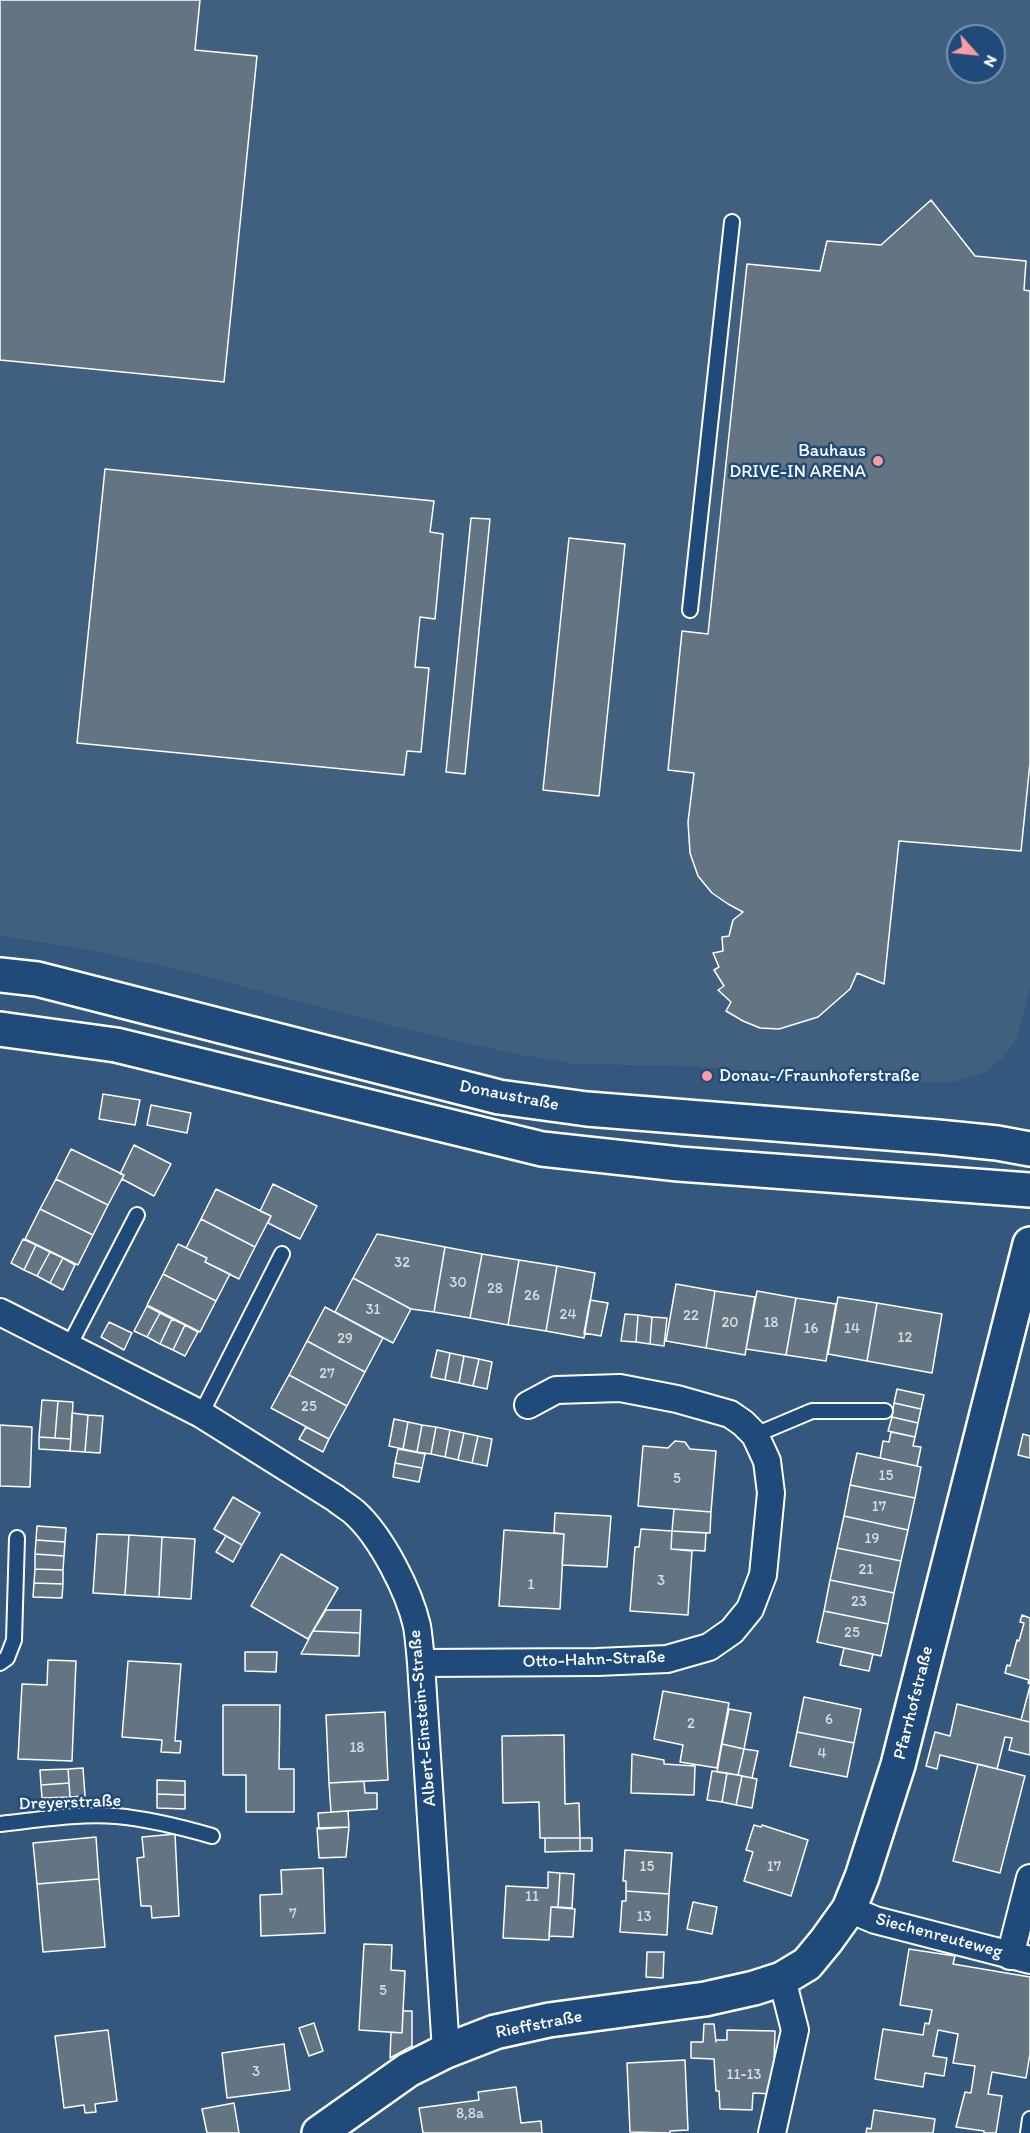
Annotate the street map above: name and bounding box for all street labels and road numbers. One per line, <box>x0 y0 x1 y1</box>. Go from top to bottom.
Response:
street label: Donaustraße <box>457 1076 561 1116</box>
street label: Albert-Einstein-Straße <box>405 1629 441 1807</box>
street label: Pfarrhofstraße <box>889 1644 939 1762</box>
street label: Otto-Hahn-Straße <box>522 1647 666 1673</box>
street label: Dreyerstraße <box>18 1790 122 1816</box>
street label: Siechenreuteweg <box>873 1909 1005 1963</box>
street label: Rieffstraße <box>494 2006 584 2044</box>

